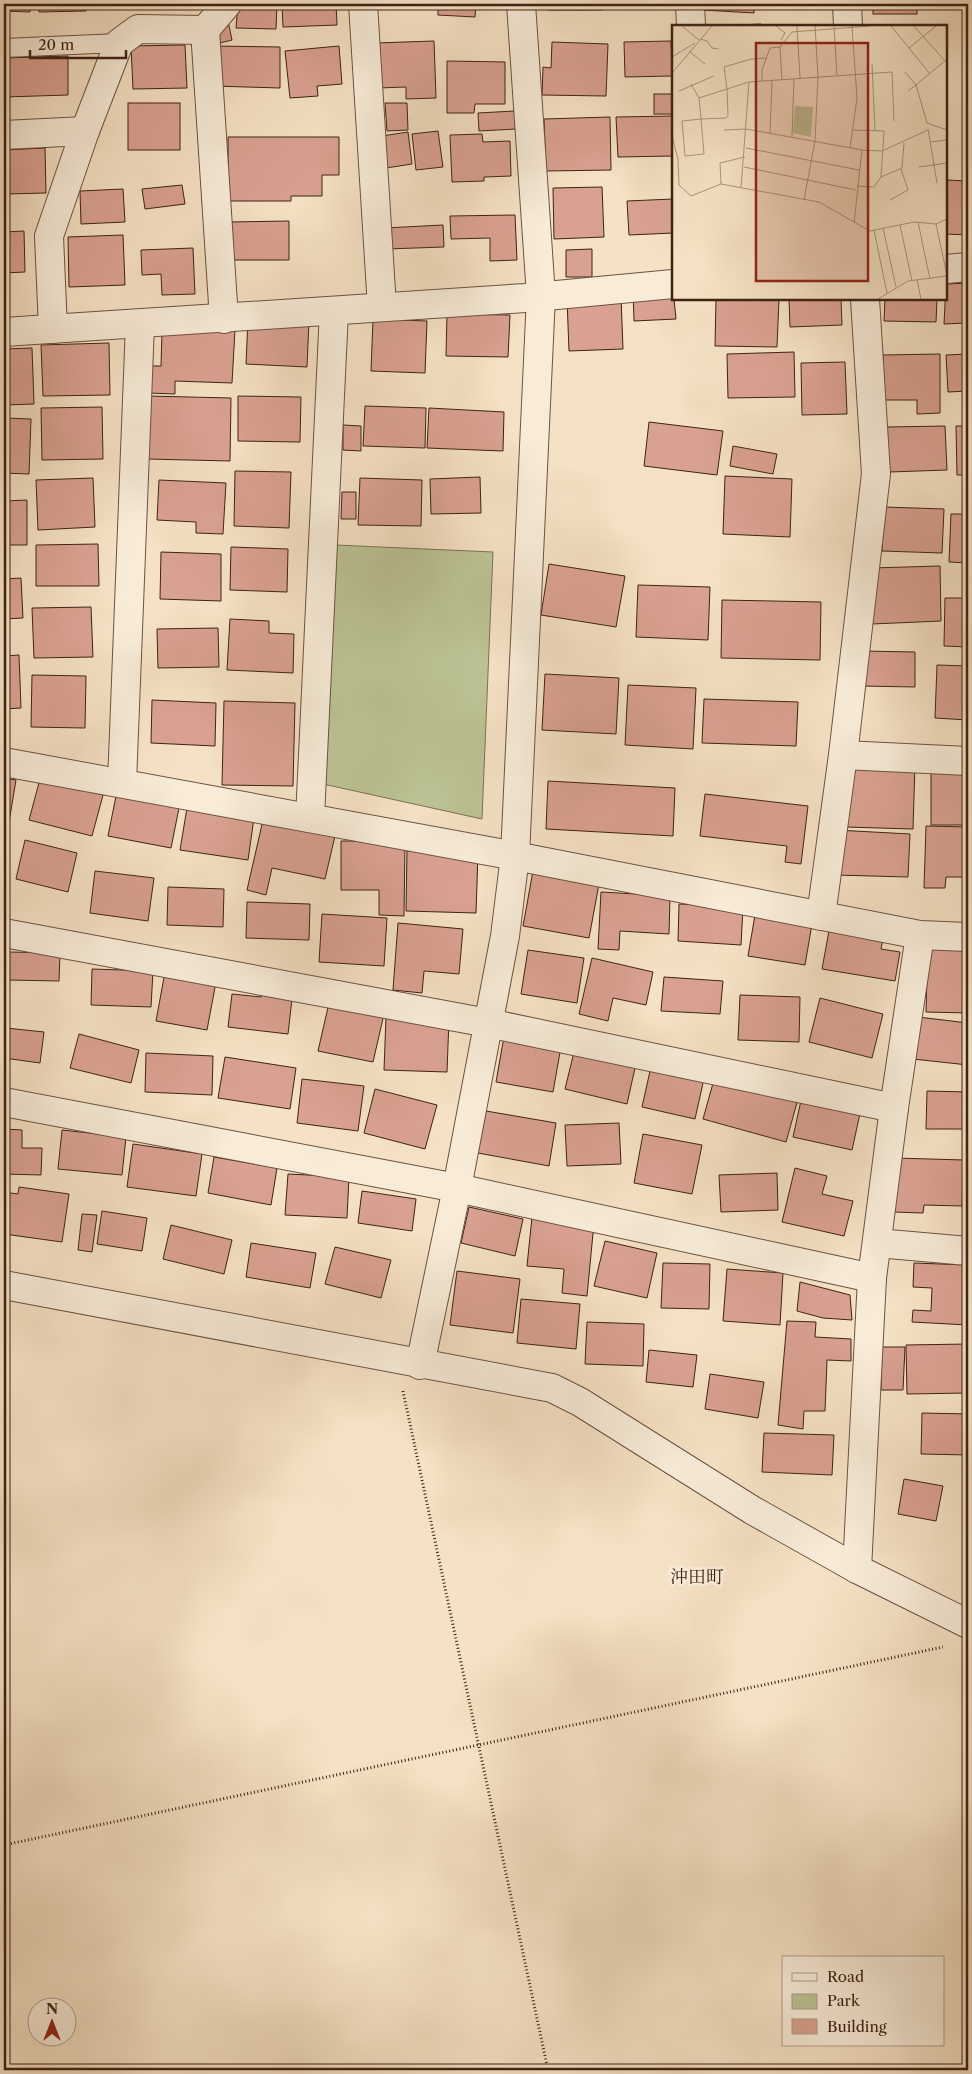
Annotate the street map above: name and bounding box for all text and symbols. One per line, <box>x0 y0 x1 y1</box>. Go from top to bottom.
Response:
inset map <box>672 25 947 300</box>
scale bar <box>30 28 126 60</box>
text: 20 m <box>38 35 74 54</box>
district label: 沖田町 <box>670 1566 724 1588</box>
legend <box>782 1956 944 2046</box>
text: Road <box>827 1967 864 1986</box>
text: Park <box>827 1991 861 2010</box>
north arrow <box>28 1996 78 2046</box>
text: N <box>46 2000 58 2018</box>
text: Building <box>827 2017 887 2036</box>

